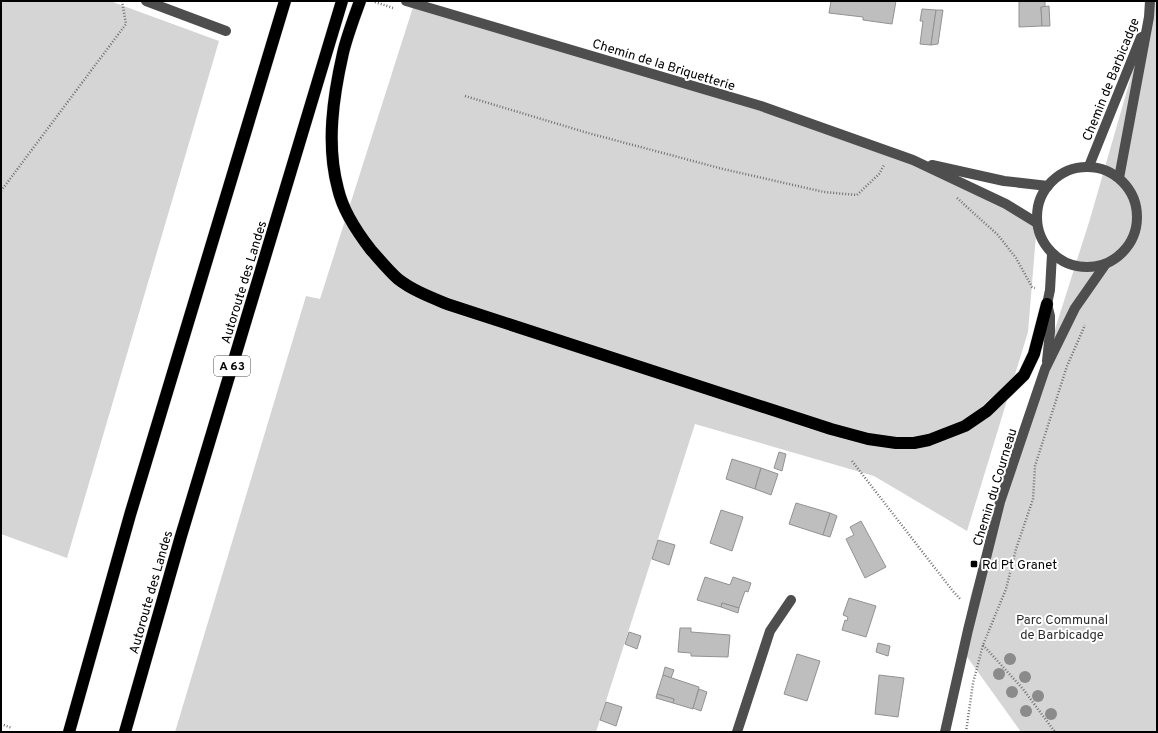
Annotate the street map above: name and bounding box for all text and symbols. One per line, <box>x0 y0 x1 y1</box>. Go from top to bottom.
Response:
street label: Chemin de Barbicadge <box>1080 16 1144 144</box>
street label: Chemin de la Briquetterie <box>590 37 737 95</box>
street label: Autoroute des Landes <box>219 219 271 346</box>
road number: A 63 <box>214 356 250 376</box>
street label: Chemin du Courneau <box>970 427 1021 548</box>
street label: Autoroute des Landes <box>127 529 177 656</box>
place label: Rd Pt Granet <box>982 558 1057 574</box>
marker: Rd Pt Granet <box>969 559 979 569</box>
park label: Parc Communal de Barbicadge <box>1016 613 1108 644</box>

